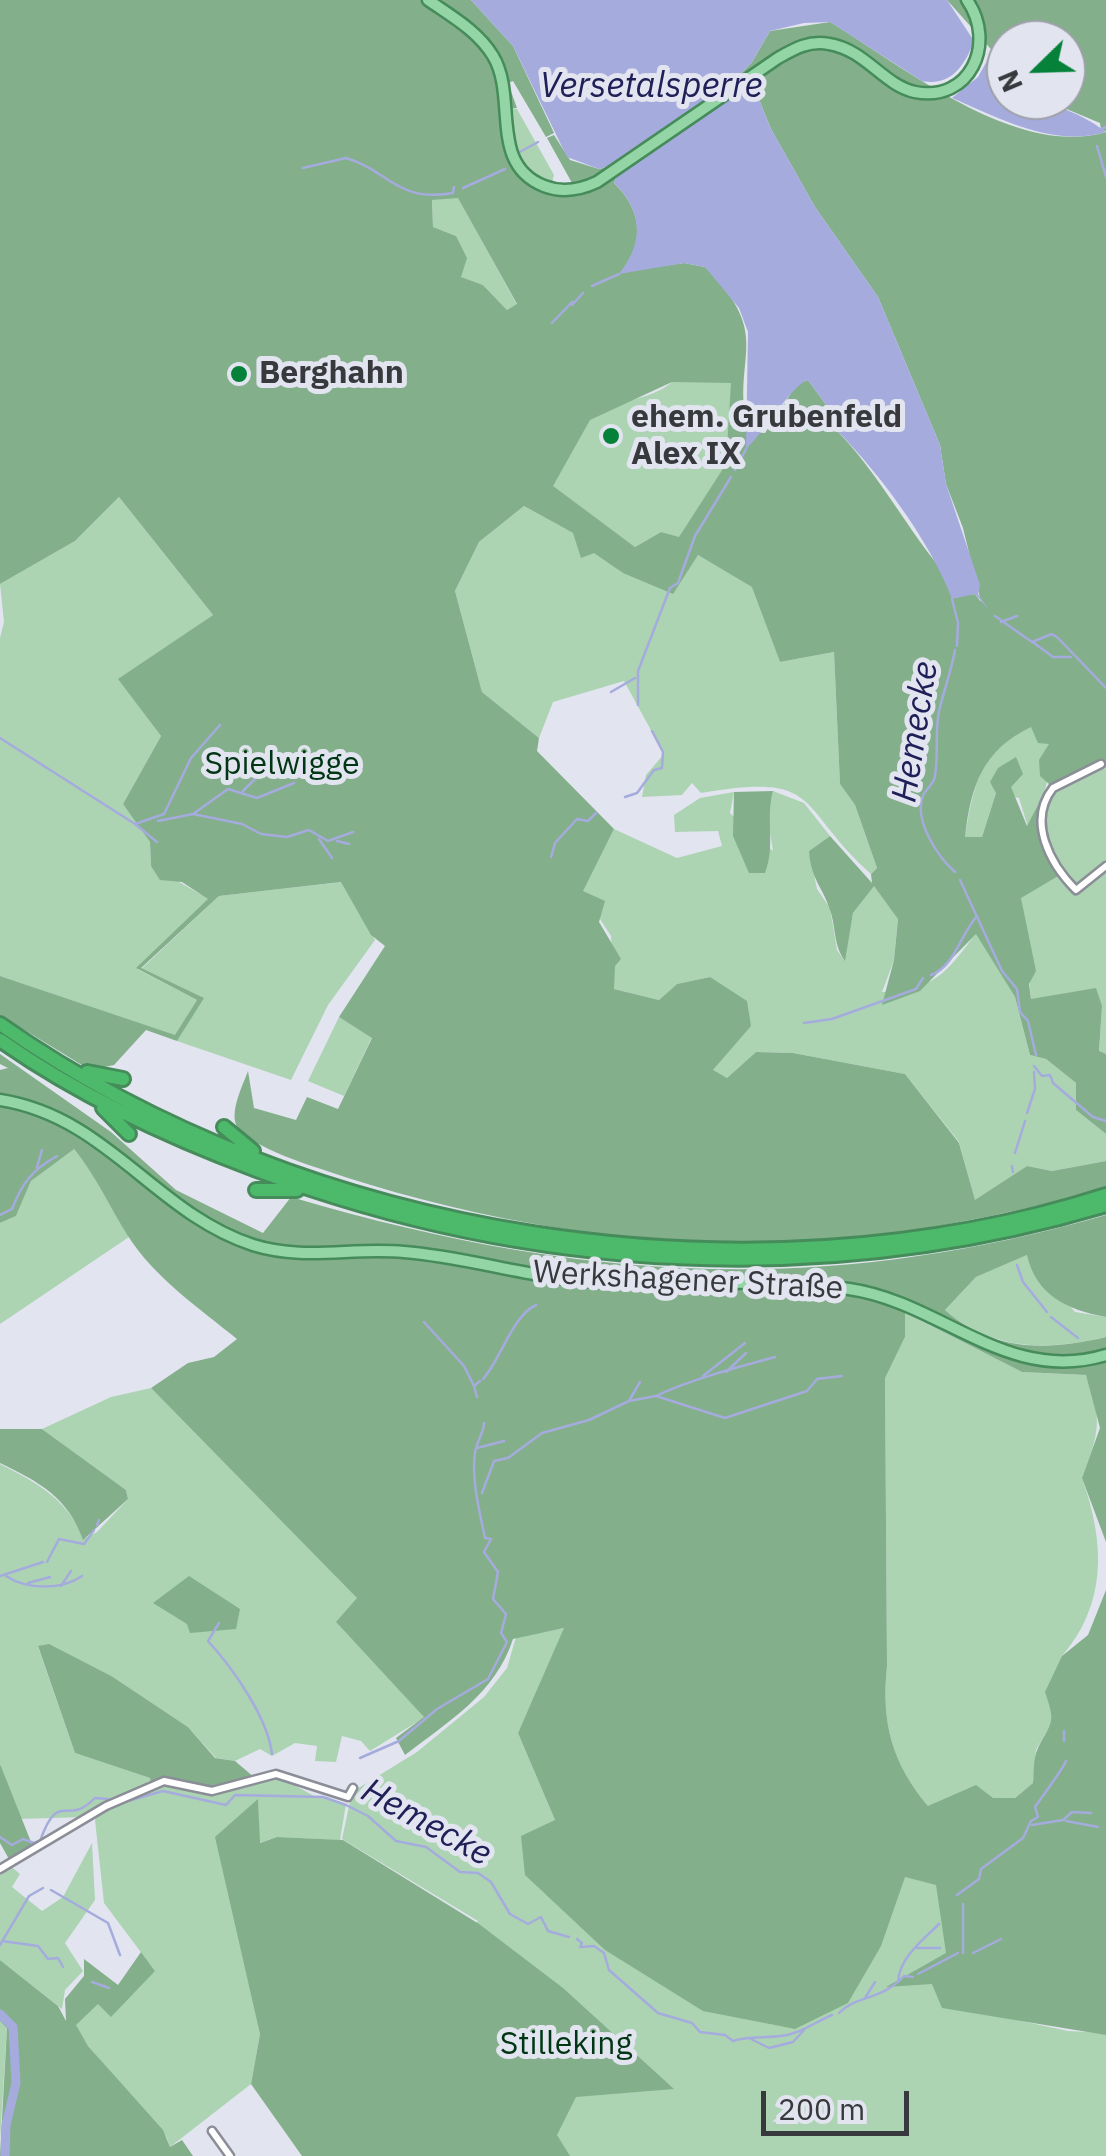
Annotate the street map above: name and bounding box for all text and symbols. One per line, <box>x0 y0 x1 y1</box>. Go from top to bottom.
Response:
north arrow <box>986 20 1086 120</box>
text: N <box>989 65 1031 98</box>
water label: Versetalsperre <box>540 66 762 108</box>
place label: Berghahn <box>259 355 404 393</box>
marker: Berghahn <box>228 363 250 385</box>
place label: ehem. Grubenfeld Alex IX <box>631 399 902 474</box>
marker: ehem. Grubenfeld Alex IX <box>600 425 622 447</box>
water label: Hemecke <box>884 659 948 805</box>
park label: Spielwigge <box>204 746 360 784</box>
street label: Werkshagener Straße <box>532 1254 844 1308</box>
water label: Hemecke <box>354 1770 498 1876</box>
park label: Stilleking <box>500 2026 632 2064</box>
scale bar <box>766 2071 914 2133</box>
text: 200 m <box>778 2089 865 2128</box>

